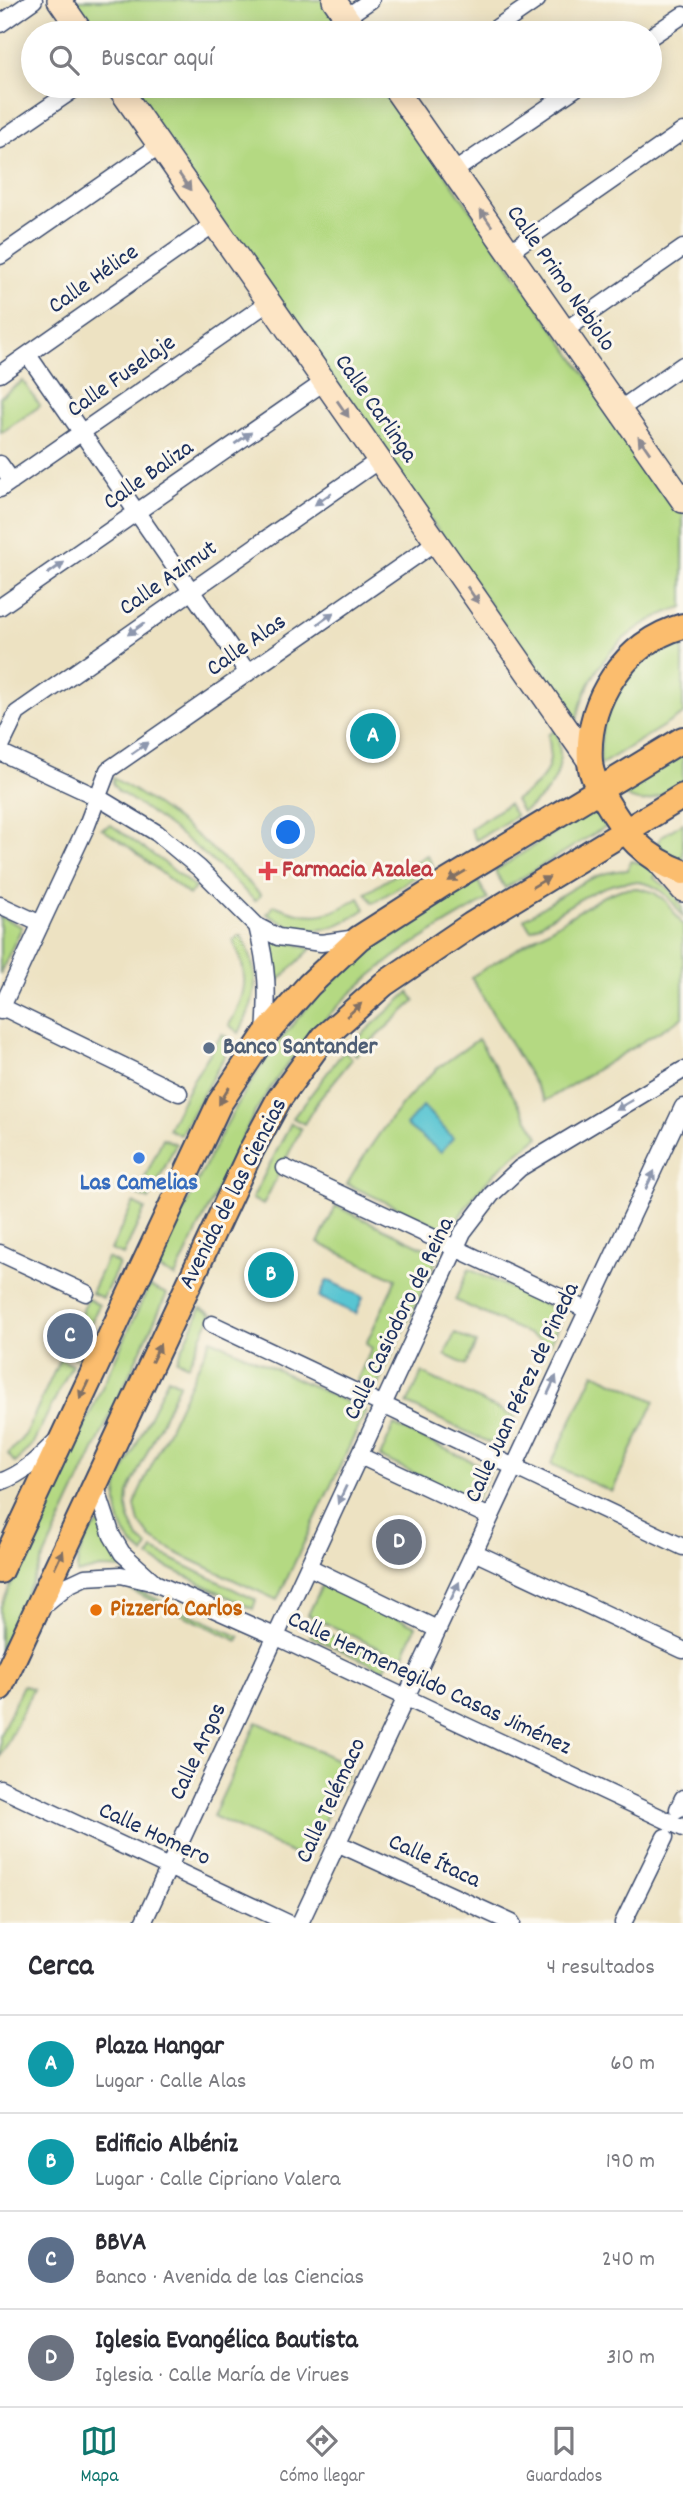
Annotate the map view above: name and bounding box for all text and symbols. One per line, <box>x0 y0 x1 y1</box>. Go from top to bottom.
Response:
search box <box>21 21 662 98</box>
icon: search <box>45 41 83 79</box>
text: Buscar aquí <box>101 41 213 78</box>
one-way arrow <box>178 173 192 191</box>
street label: Calle Primo Nebiolo <box>497 199 623 359</box>
one-way arrow <box>479 209 493 227</box>
street label: Calle Hélice <box>42 236 146 324</box>
street label: Calle Fuselaje <box>61 327 183 427</box>
street label: Calle Carlinga <box>325 348 425 471</box>
one-way arrow <box>336 400 350 418</box>
one-way arrow <box>234 431 252 445</box>
street label: Calle Baliza <box>97 432 202 520</box>
one-way arrow <box>637 436 651 454</box>
one-way arrow <box>314 492 332 506</box>
street label: Calle Azimut <box>113 533 225 625</box>
one-way arrow <box>47 561 65 575</box>
one-way arrow <box>466 586 479 605</box>
street label: Calle Alas <box>200 606 294 686</box>
one-way arrow <box>317 611 335 625</box>
one-way arrow <box>127 622 145 636</box>
pin: A <box>350 710 396 762</box>
one-way arrow <box>131 741 149 755</box>
your location <box>271 815 305 849</box>
place label: Farmacia Azalea <box>282 854 433 888</box>
marker: Farmacia Azalea <box>260 863 276 879</box>
one-way arrow <box>448 869 467 882</box>
one-way arrow <box>532 876 551 889</box>
one-way arrow <box>345 1002 363 1018</box>
place label: Banco Santander <box>223 1031 378 1065</box>
marker: Banco Santander <box>201 1040 217 1056</box>
one-way arrow <box>218 1087 230 1106</box>
street label: Avenida de las Ciencias <box>171 1093 297 1295</box>
one-way arrow <box>614 1098 634 1110</box>
marker: Las Camelias <box>131 1150 147 1166</box>
place label: Las Camelias <box>80 1167 198 1201</box>
one-way arrow <box>644 1170 655 1190</box>
street label: Calle Casiodoro de Reina <box>336 1211 464 1426</box>
pin: B <box>248 1249 294 1301</box>
street label: Calle Juan Pérez de Pineda <box>457 1277 589 1509</box>
pin: C <box>47 1310 93 1362</box>
one-way arrow <box>150 1343 162 1363</box>
one-way arrow <box>546 1375 557 1395</box>
one-way arrow <box>79 1380 90 1401</box>
one-way arrow <box>336 1485 348 1505</box>
pin: D <box>376 1516 422 1568</box>
one-way arrow <box>54 1549 65 1569</box>
one-way arrow <box>449 1581 461 1601</box>
place label: Pizzería Carlos <box>110 1593 243 1627</box>
marker: Pizzería Carlos <box>88 1602 104 1618</box>
street label: Calle Hermenegildo Casas Jiménez <box>281 1603 577 1765</box>
street label: Calle Argos <box>162 1698 236 1806</box>
street label: Calle Telémaco <box>288 1733 376 1869</box>
street label: Calle Homero <box>92 1794 216 1876</box>
street label: Calle Ítaca <box>382 1826 486 1898</box>
text: Cerca <box>28 1947 93 1990</box>
text: 4 resultados <box>546 1952 655 1985</box>
text: Plaza Hangar <box>95 2029 224 2066</box>
text: A <box>45 2048 57 2081</box>
text: 60 m <box>610 2048 655 2081</box>
text: Lugar · Calle Alas <box>95 2066 247 2099</box>
text: Edificio Albéniz <box>95 2127 238 2164</box>
text: B <box>46 2146 56 2179</box>
text: 190 m <box>606 2146 655 2179</box>
text: Lugar · Calle Cipriano Valera <box>95 2164 341 2197</box>
text: BBVA <box>95 2225 146 2262</box>
text: C <box>45 2244 57 2277</box>
text: 240 m <box>602 2244 655 2277</box>
text: Banco · Avenida de las Ciencias <box>95 2262 364 2295</box>
text: Iglesia Evangélica Bautista <box>95 2323 358 2360</box>
text: D <box>45 2342 57 2375</box>
text: 310 m <box>606 2342 655 2375</box>
text: Iglesia · Calle María de Virues <box>95 2360 350 2393</box>
tab: Mapa <box>80 2422 118 2491</box>
tab: Cómo llegar <box>279 2422 365 2491</box>
tab: Guardados <box>526 2422 603 2491</box>

